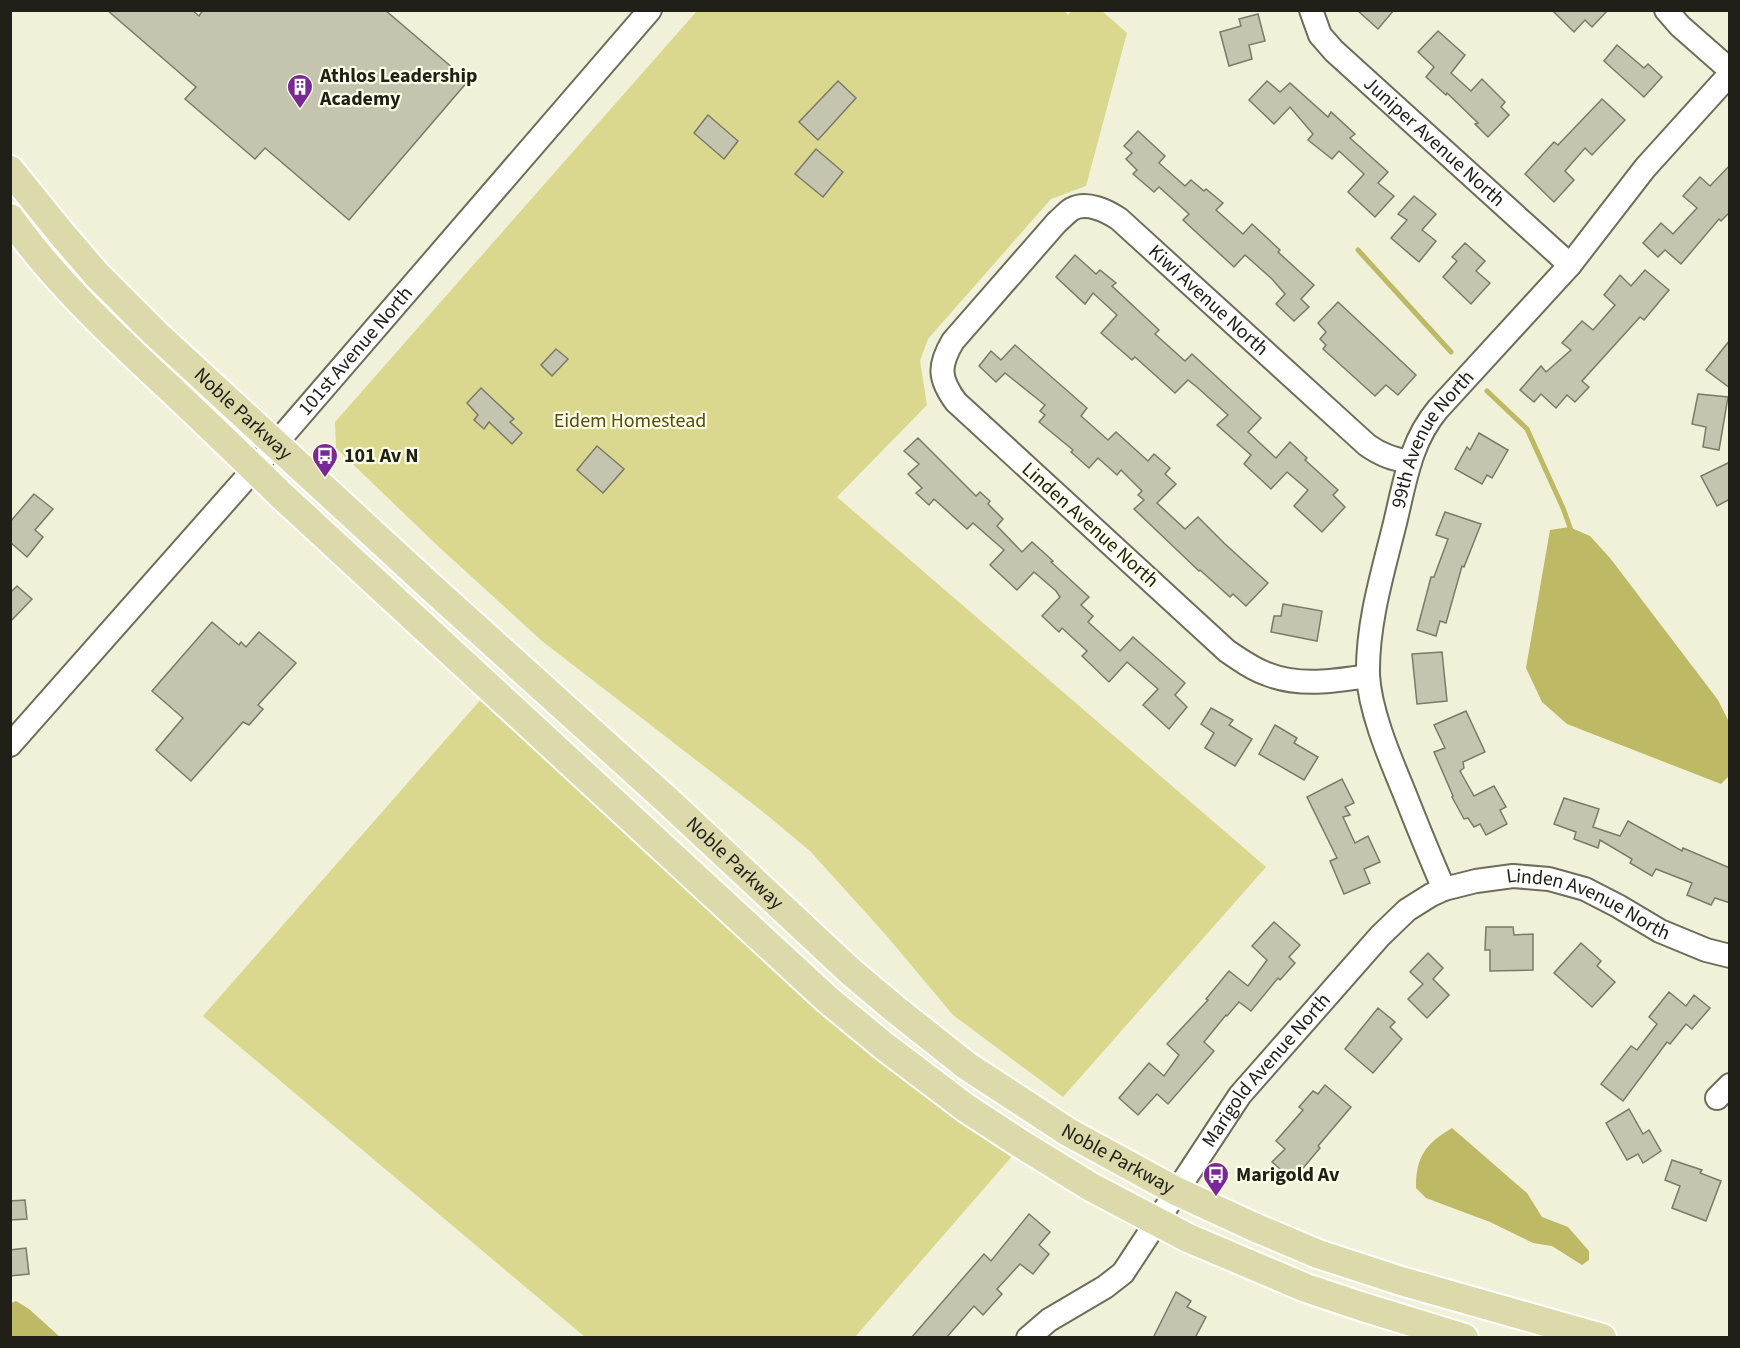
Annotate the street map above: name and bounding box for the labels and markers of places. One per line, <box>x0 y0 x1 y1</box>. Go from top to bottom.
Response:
place label: Athlos Leadership Academy <box>319 62 477 113</box>
building icon: Athlos Leadership Academy <box>285 72 315 110</box>
bus stop icon: 101 Av N <box>310 441 340 479</box>
place label: 101 Av N <box>344 442 419 470</box>
bus stop icon: Marigold Av <box>1201 1160 1231 1198</box>
place label: Marigold Av <box>1236 1161 1340 1189</box>

